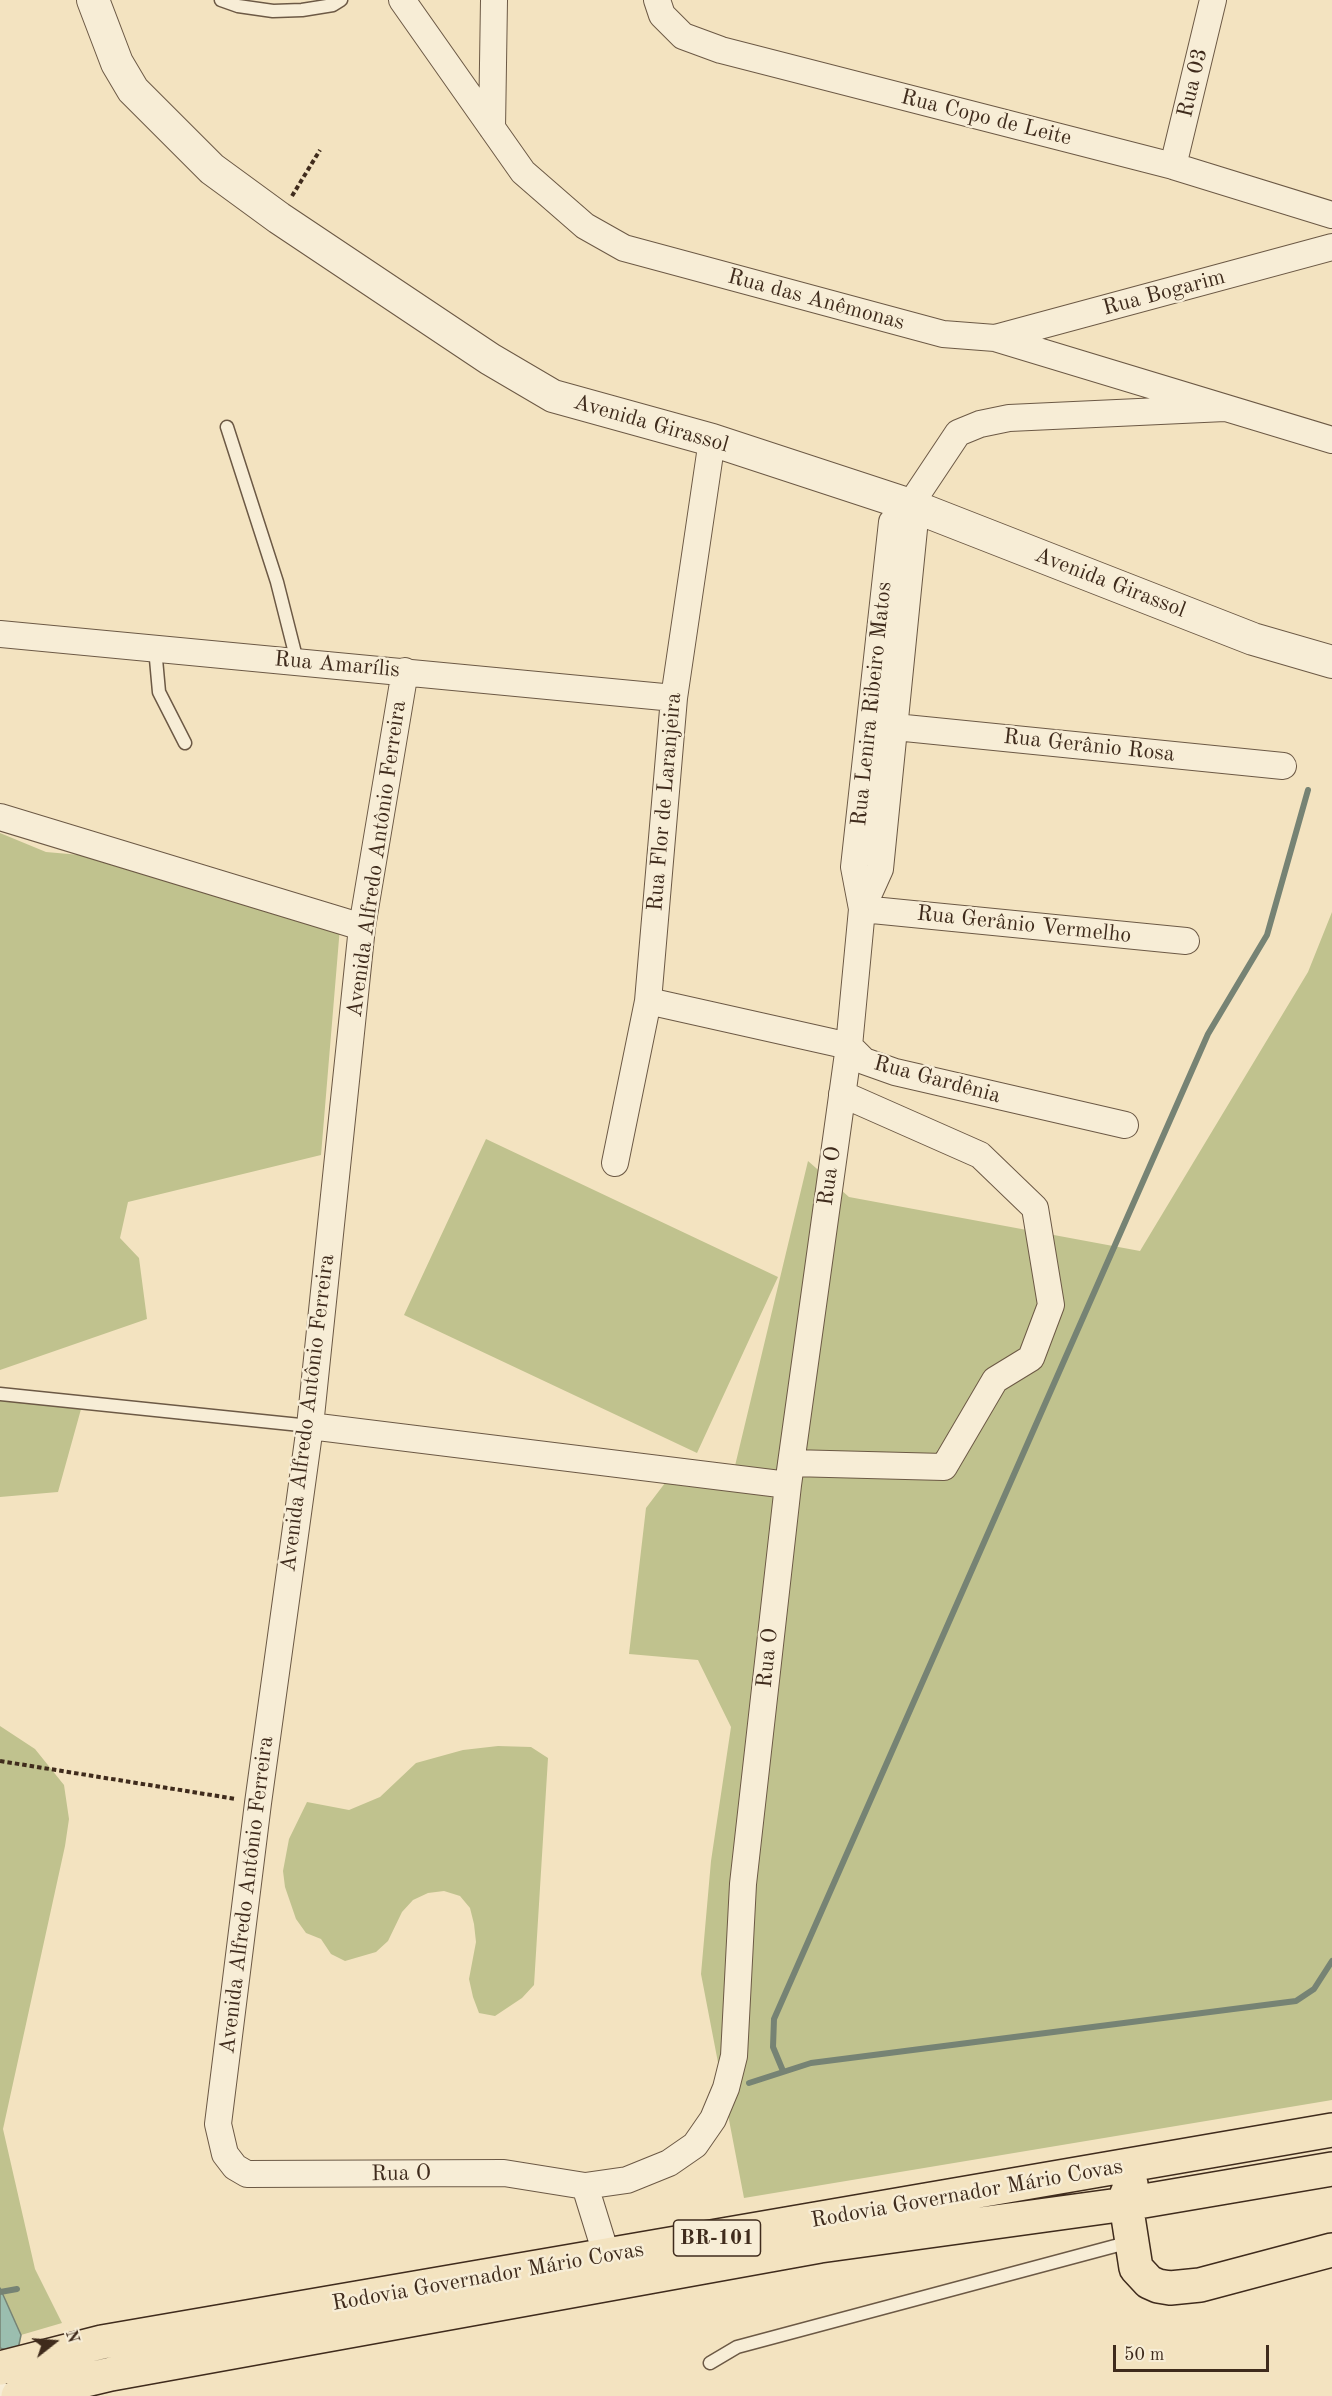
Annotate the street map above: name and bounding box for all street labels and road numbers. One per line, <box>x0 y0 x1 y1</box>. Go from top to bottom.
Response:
street label: Rua 03 <box>1172 46 1214 120</box>
street label: Rua Copo de Leite <box>898 84 1074 152</box>
street label: Rua das Anêmonas <box>725 264 907 336</box>
street label: Rua Bogarim <box>1100 264 1228 322</box>
street label: Avenida Girassol <box>570 389 732 459</box>
street label: Avenida Girassol <box>1031 542 1189 624</box>
street label: Rua Lenira Ribeiro Matos <box>846 580 898 828</box>
street label: Rua Amarílis <box>273 646 401 684</box>
street label: Rua Flor de Laranjeira <box>642 691 688 913</box>
street label: Avenida Alfredo Antônio Ferreira <box>342 699 412 1019</box>
street label: Rua Gerânio Rosa <box>1002 724 1176 768</box>
street label: Rua Gerânio Vermelho <box>915 901 1133 949</box>
street label: Rua Gardênia <box>871 1050 1003 1110</box>
street label: Rua O <box>813 1144 847 1208</box>
street label: Avenida Alfredo Antônio Ferreira <box>275 1253 341 1573</box>
street label: Rua O <box>752 1627 784 1689</box>
street label: Avenida Alfredo Antônio Ferreira <box>214 1735 280 2055</box>
street label: Rodovia Governador Mário Covas <box>809 2154 1125 2234</box>
street label: Rua O <box>371 2160 431 2188</box>
road number: BR-101 <box>674 2220 760 2256</box>
street label: Rodovia Governador Mário Covas <box>330 2237 646 2317</box>

